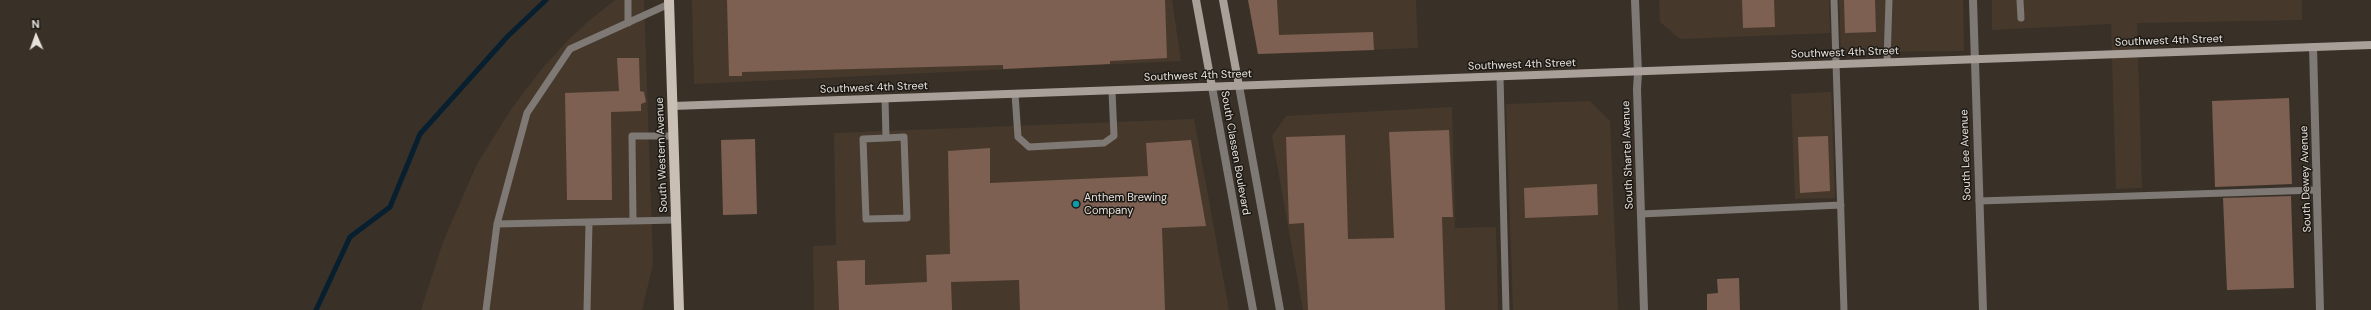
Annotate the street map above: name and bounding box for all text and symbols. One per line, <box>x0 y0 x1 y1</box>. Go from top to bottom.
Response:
north arrow <box>16 16 56 56</box>
text: N <box>31 17 40 31</box>
street label: Southwest 4th Street <box>2115 33 2223 49</box>
street label: Southwest 4th Street <box>1791 45 1899 61</box>
street label: Southwest 4th Street <box>1468 57 1576 73</box>
street label: Southwest 4th Street <box>1144 68 1252 84</box>
street label: Southwest 4th Street <box>820 80 928 96</box>
street label: South Classen Boulevard <box>1218 90 1252 216</box>
street label: South Western Avenue <box>653 97 671 213</box>
street label: South Shartel Avenue <box>1620 100 1636 210</box>
street label: South Lee Avenue <box>1958 109 1974 201</box>
street label: South Dewey Avenue <box>2298 125 2314 233</box>
place label: Anthem Brewing Company <box>1084 191 1167 217</box>
marker: Anthem Brewing Company <box>1071 199 1081 209</box>

